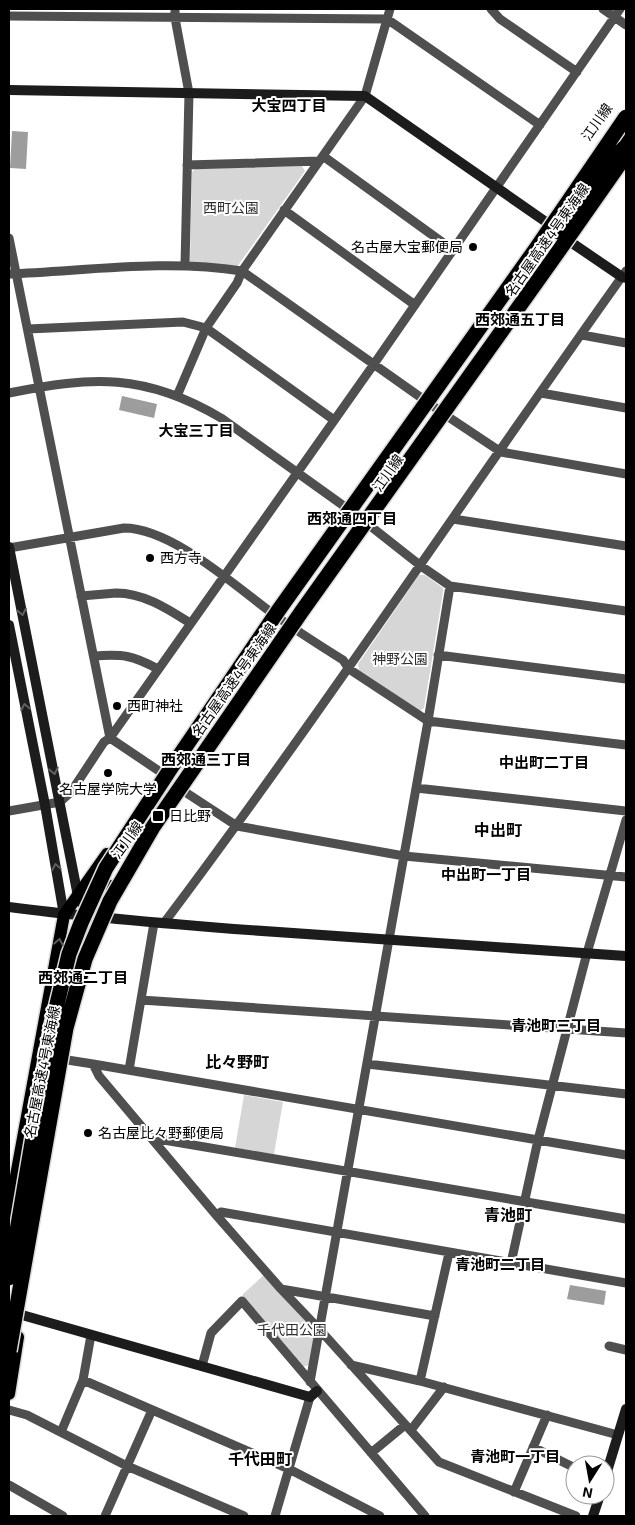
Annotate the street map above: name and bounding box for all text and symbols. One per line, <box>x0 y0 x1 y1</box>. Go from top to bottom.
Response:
district label: 大宝四丁目 <box>251 96 327 114</box>
street label: 江川線 <box>578 100 616 144</box>
street label: 名古屋高速4号東海線 <box>501 180 592 300</box>
park label: 西町公園 <box>203 199 259 216</box>
place label: 名古屋大宝郵便局 <box>351 238 463 255</box>
marker: 名古屋大宝郵便局 <box>467 241 479 253</box>
district label: 西郊通五丁目 <box>475 310 565 328</box>
district label: 大宝三丁目 <box>158 421 234 439</box>
street label: 江川線 <box>369 451 407 495</box>
district label: 西郊通四丁目 <box>307 509 397 527</box>
place label: 西方寺 <box>160 549 202 566</box>
marker: 西方寺 <box>144 552 156 564</box>
one-way arrow <box>16 608 27 617</box>
street label: 名古屋高速4号東海線 <box>188 620 279 740</box>
park label: 神野公園 <box>372 650 428 667</box>
place label: 西町神社 <box>127 697 183 714</box>
marker: 西町神社 <box>111 700 123 712</box>
one-way arrow <box>20 703 31 712</box>
district label: 西郊通三丁目 <box>161 750 251 768</box>
district label: 中出町二丁目 <box>499 753 589 771</box>
one-way arrow <box>48 767 59 776</box>
marker: 名古屋学院大学 <box>102 767 114 779</box>
place label: 名古屋学院大学 <box>59 780 157 797</box>
place label: 日比野 <box>169 807 211 824</box>
marker: 日比野 <box>151 809 165 823</box>
street label: 江川線 <box>107 818 146 862</box>
district label: 中出町 <box>474 820 522 839</box>
one-way arrow <box>51 863 61 871</box>
district label: 中出町一丁目 <box>441 865 531 883</box>
one-way arrow <box>53 938 64 947</box>
district label: 西郊通二丁目 <box>38 968 128 986</box>
street label: 名古屋高速4号東海線 <box>20 1004 63 1140</box>
district label: 青池町三丁目 <box>511 1016 601 1034</box>
district label: 比々野町 <box>205 1052 269 1071</box>
place label: 名古屋比々野郵便局 <box>98 1124 224 1141</box>
marker: 名古屋比々野郵便局 <box>82 1127 94 1139</box>
district label: 青池町 <box>484 1205 532 1224</box>
district label: 青池町二丁目 <box>455 1255 545 1273</box>
park label: 千代田公園 <box>257 1321 327 1338</box>
district label: 青池町一丁目 <box>470 1447 560 1465</box>
district label: 千代田町 <box>228 1449 292 1468</box>
north arrow <box>565 1455 615 1505</box>
text: N <box>581 1484 594 1503</box>

